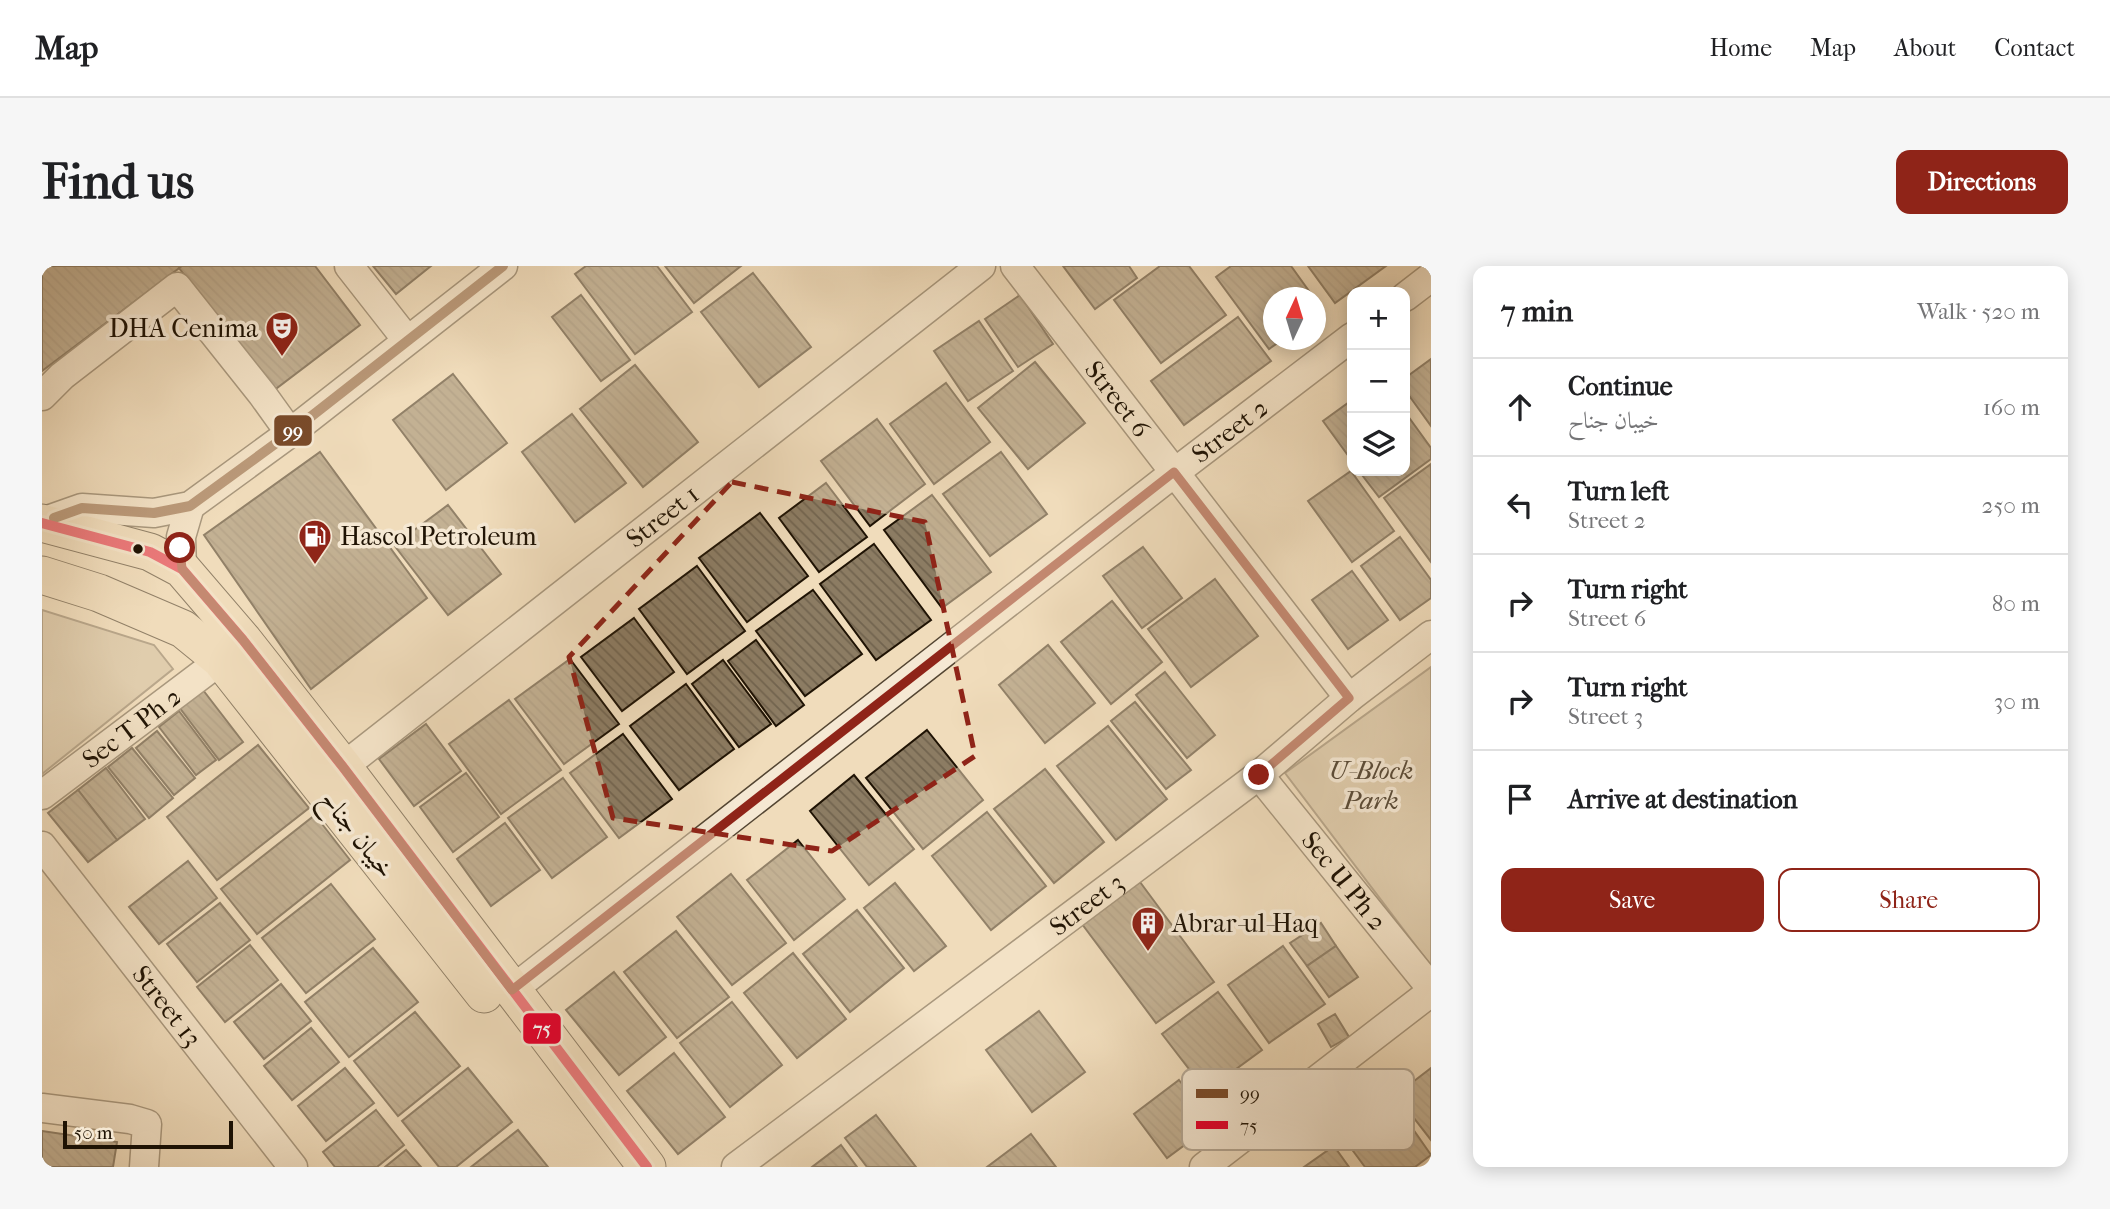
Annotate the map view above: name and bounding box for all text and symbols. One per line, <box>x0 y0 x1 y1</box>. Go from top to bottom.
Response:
text: Map <box>35 29 98 68</box>
text: Home <box>1710 34 1772 62</box>
text: Map <box>1810 34 1856 62</box>
text: About <box>1894 34 1956 62</box>
text: Contact <box>1994 34 2075 62</box>
button: Directions <box>1896 150 2068 214</box>
text: Find us <box>42 153 194 211</box>
north arrow <box>1263 287 1326 350</box>
map controls <box>1347 287 1410 476</box>
button: + <box>1347 287 1410 350</box>
text: 7 min <box>1501 294 1573 329</box>
text: Walk · 520 m <box>1917 298 2040 325</box>
theatre icon: DHA Cenima <box>263 309 301 358</box>
place label: DHA Cenima <box>109 313 259 344</box>
button: − <box>1347 350 1410 413</box>
street label: Street 6 <box>1078 355 1157 444</box>
text: Continue <box>1568 371 1673 402</box>
icon: ahead <box>1501 388 1539 426</box>
street label: Street 2 <box>1186 392 1274 470</box>
text: 160 m <box>1983 394 2040 421</box>
text: خیبان جناح <box>1568 407 1659 434</box>
button: layers <box>1347 413 1410 476</box>
line badge: 99 <box>273 414 313 447</box>
text: 99 <box>282 420 303 442</box>
text: Turn left <box>1568 476 1669 507</box>
street label: Street 1 <box>620 479 705 555</box>
icon: left <box>1501 486 1539 524</box>
text: 250 m <box>1982 492 2040 519</box>
text: Street 2 <box>1568 507 1645 534</box>
fuel station icon: Hascol Petroleum <box>296 517 334 566</box>
place label: Hascol Petroleum <box>340 521 537 552</box>
route start <box>164 532 195 563</box>
unlabelled marker <box>131 542 145 556</box>
text: Turn right <box>1568 574 1688 605</box>
icon: right <box>1501 584 1539 622</box>
text: 80 m <box>1992 590 2040 617</box>
text: Street 6 <box>1568 605 1646 632</box>
text: Turn right <box>1568 672 1688 703</box>
street label: Sec T Ph 2 <box>76 681 187 775</box>
icon: right <box>1501 682 1539 720</box>
text: 30 m <box>1994 688 2040 715</box>
text: Street 3 <box>1568 703 1643 730</box>
park label: U-Block Park <box>1329 755 1413 816</box>
route end <box>1243 759 1274 790</box>
icon: arrive <box>1501 780 1539 818</box>
street label: خیبان جناح <box>307 784 401 889</box>
text: Arrive at destination <box>1568 784 1798 815</box>
street label: Sec U Ph 2 <box>1295 825 1393 937</box>
street label: Street 3 <box>1044 867 1130 943</box>
button: Save <box>1501 868 1764 932</box>
button: Share <box>1778 868 2040 932</box>
building icon: Abrar-ul-Haq <box>1129 904 1167 953</box>
place label: Abrar-ul-Haq <box>1171 908 1318 939</box>
street label: Street 13 <box>125 960 208 1053</box>
line badge: 75 <box>522 1012 562 1045</box>
text: 75 <box>532 1018 551 1040</box>
legend <box>1182 1069 1414 1150</box>
text: 99 <box>1240 1083 1260 1105</box>
text: 75 <box>1240 1115 1257 1137</box>
scale bar <box>63 1118 233 1150</box>
text: 50 m <box>74 1122 113 1144</box>

